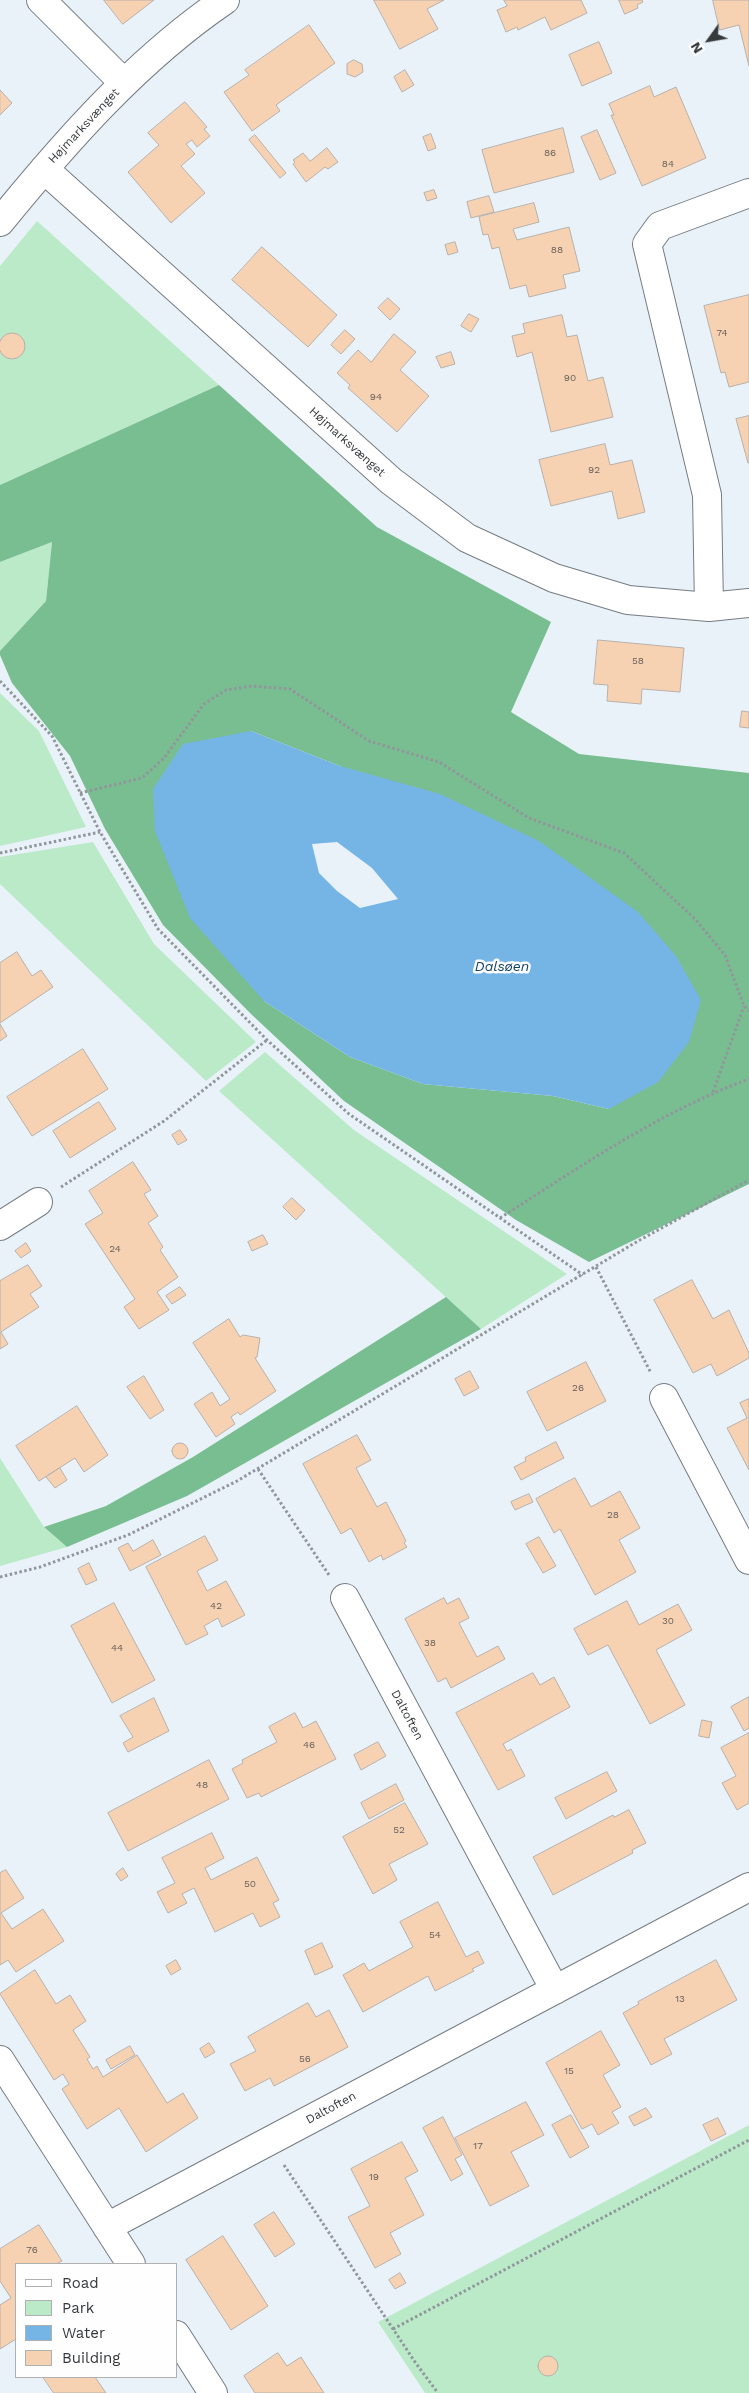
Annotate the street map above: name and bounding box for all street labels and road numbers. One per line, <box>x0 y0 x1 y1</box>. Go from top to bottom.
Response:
street label: Højmarksvænget <box>45 85 123 167</box>
street label: Højmarksvænget <box>306 404 388 480</box>
street label: Daltoften <box>388 1688 426 1742</box>
street label: Daltoften <box>304 2089 358 2127</box>

